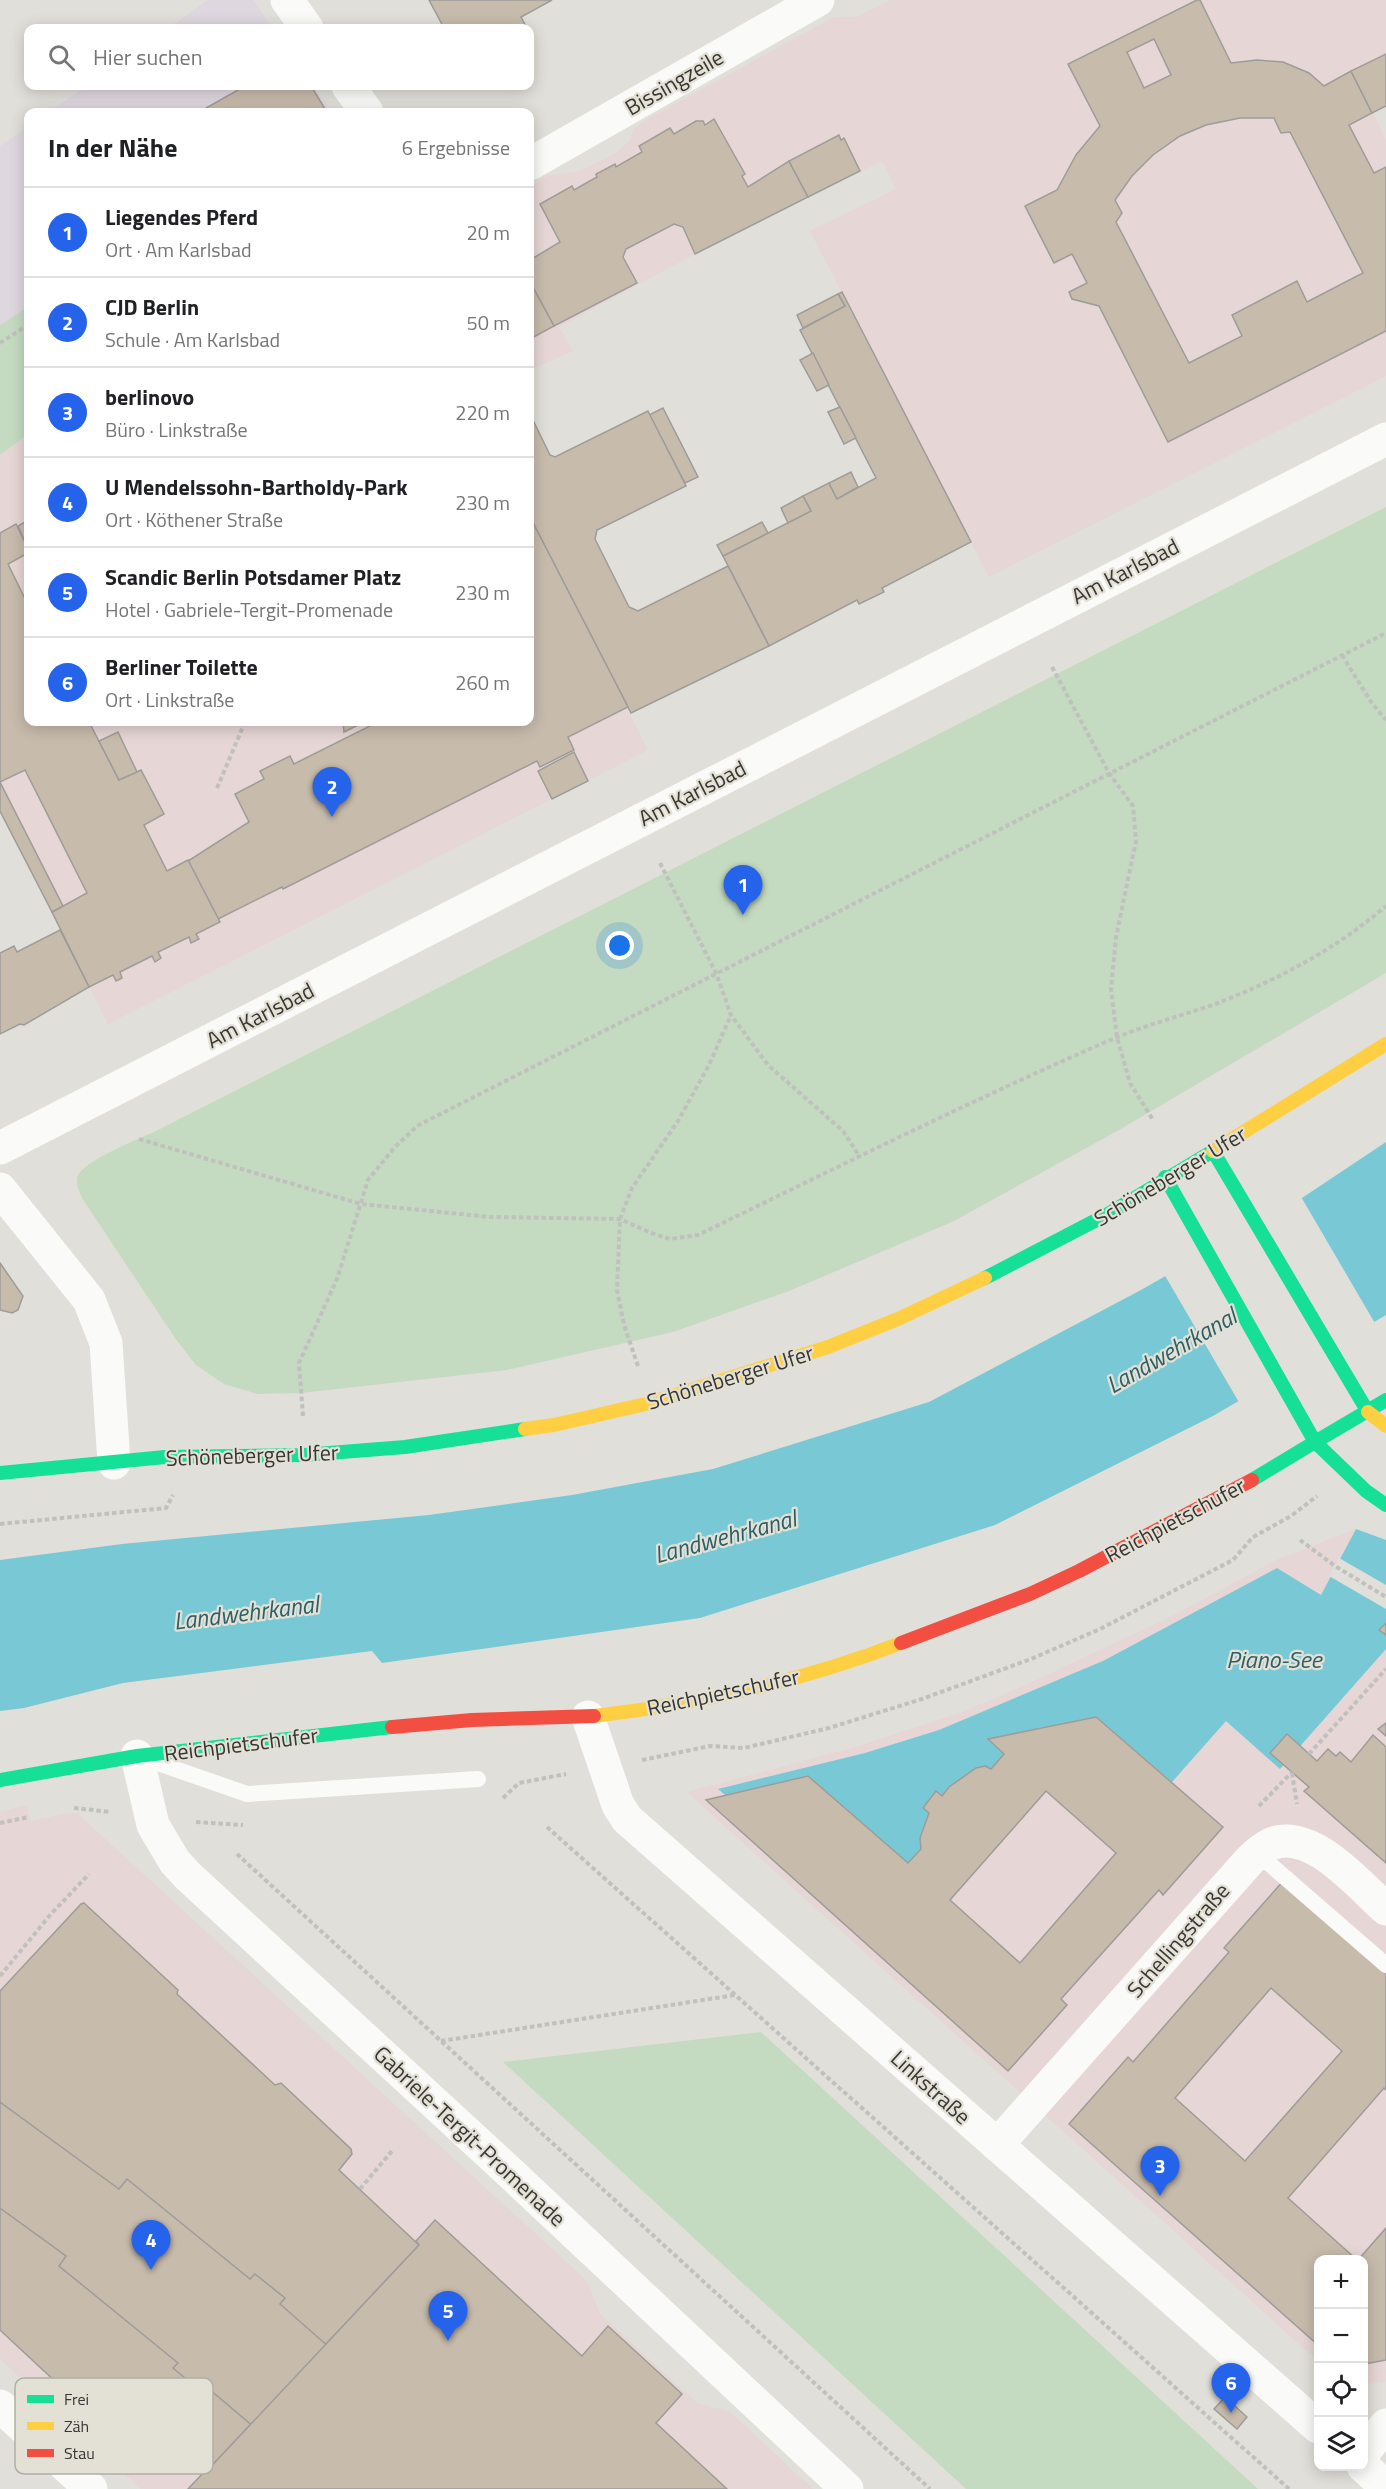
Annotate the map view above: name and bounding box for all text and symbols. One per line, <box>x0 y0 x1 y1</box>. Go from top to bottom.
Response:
search box <box>24 24 534 90</box>
text: Hier suchen <box>93 40 202 74</box>
street label: Bissingzeile <box>618 40 730 124</box>
icon: search <box>45 41 78 74</box>
text: In der Nähe <box>48 128 177 167</box>
text: 6 Ergebnisse <box>402 132 510 163</box>
text: Liegendes Pferd <box>105 200 258 234</box>
text: 1 <box>62 217 73 248</box>
text: 20 m <box>466 217 510 248</box>
text: Ort · Am Karlsbad <box>105 234 252 265</box>
text: CJD Berlin <box>105 290 199 324</box>
text: 2 <box>62 307 73 338</box>
text: 50 m <box>466 307 510 338</box>
text: Schule · Am Karlsbad <box>105 324 280 355</box>
text: berlinovo <box>105 380 194 414</box>
text: 3 <box>62 397 73 428</box>
text: 220 m <box>455 397 510 428</box>
text: Büro · Linkstraße <box>105 414 247 445</box>
text: U Mendelssohn-Bartholdy-Park <box>105 470 407 504</box>
text: 4 <box>62 487 73 518</box>
text: 230 m <box>455 487 510 518</box>
text: Ort · Köthener Straße <box>105 504 283 535</box>
street label: Am Karlsbad <box>1065 529 1185 613</box>
text: Scandic Berlin Potsdamer Platz <box>105 560 401 594</box>
text: 5 <box>62 577 73 608</box>
text: 230 m <box>455 577 510 608</box>
text: Hotel · Gabriele-Tergit-Promenade <box>105 594 393 625</box>
text: Berliner Toilette <box>105 650 258 684</box>
text: 6 <box>62 667 73 698</box>
text: 260 m <box>455 667 510 698</box>
text: Ort · Linkstraße <box>105 684 234 715</box>
street label: Am Karlsbad <box>632 751 752 835</box>
pin: 2 <box>312 768 352 817</box>
pin: 1 <box>724 866 762 915</box>
your location <box>605 931 634 960</box>
street label: Am Karlsbad <box>200 973 320 1057</box>
street label: Schöneberger Ufer <box>1087 1117 1253 1235</box>
water label: Landwehrkanal <box>1099 1297 1245 1402</box>
street label: Schöneberger Ufer <box>642 1335 818 1419</box>
street label: Schöneberger Ufer <box>165 1435 339 1475</box>
street label: Reichpietschufer <box>1099 1468 1252 1571</box>
water label: Landwehrkanal <box>650 1499 803 1572</box>
water label: Landwehrkanal <box>172 1585 323 1639</box>
water label: Piano-See <box>1226 1641 1324 1677</box>
street label: Reichpietschufer <box>644 1659 803 1725</box>
street label: Reichpietschufer <box>162 1718 320 1770</box>
street label: Schellingstraße <box>1118 1875 1238 2005</box>
street label: Gabriele-Tergit-Promenade <box>366 2038 574 2234</box>
street label: Linkstraße <box>883 2042 979 2132</box>
pin: 3 <box>1140 2146 1180 2196</box>
pin: 4 <box>132 2220 170 2270</box>
map controls <box>1314 2255 1368 2471</box>
button: + <box>1314 2255 1368 2309</box>
pin: 5 <box>428 2292 468 2341</box>
button: − <box>1314 2309 1368 2363</box>
button: locate <box>1314 2363 1368 2417</box>
pin: 6 <box>1212 2364 1250 2413</box>
legend <box>15 2378 213 2474</box>
text: Frei <box>64 2387 89 2411</box>
text: Zäh <box>64 2414 89 2438</box>
button: layers <box>1314 2417 1368 2471</box>
text: Stau <box>64 2441 95 2465</box>

